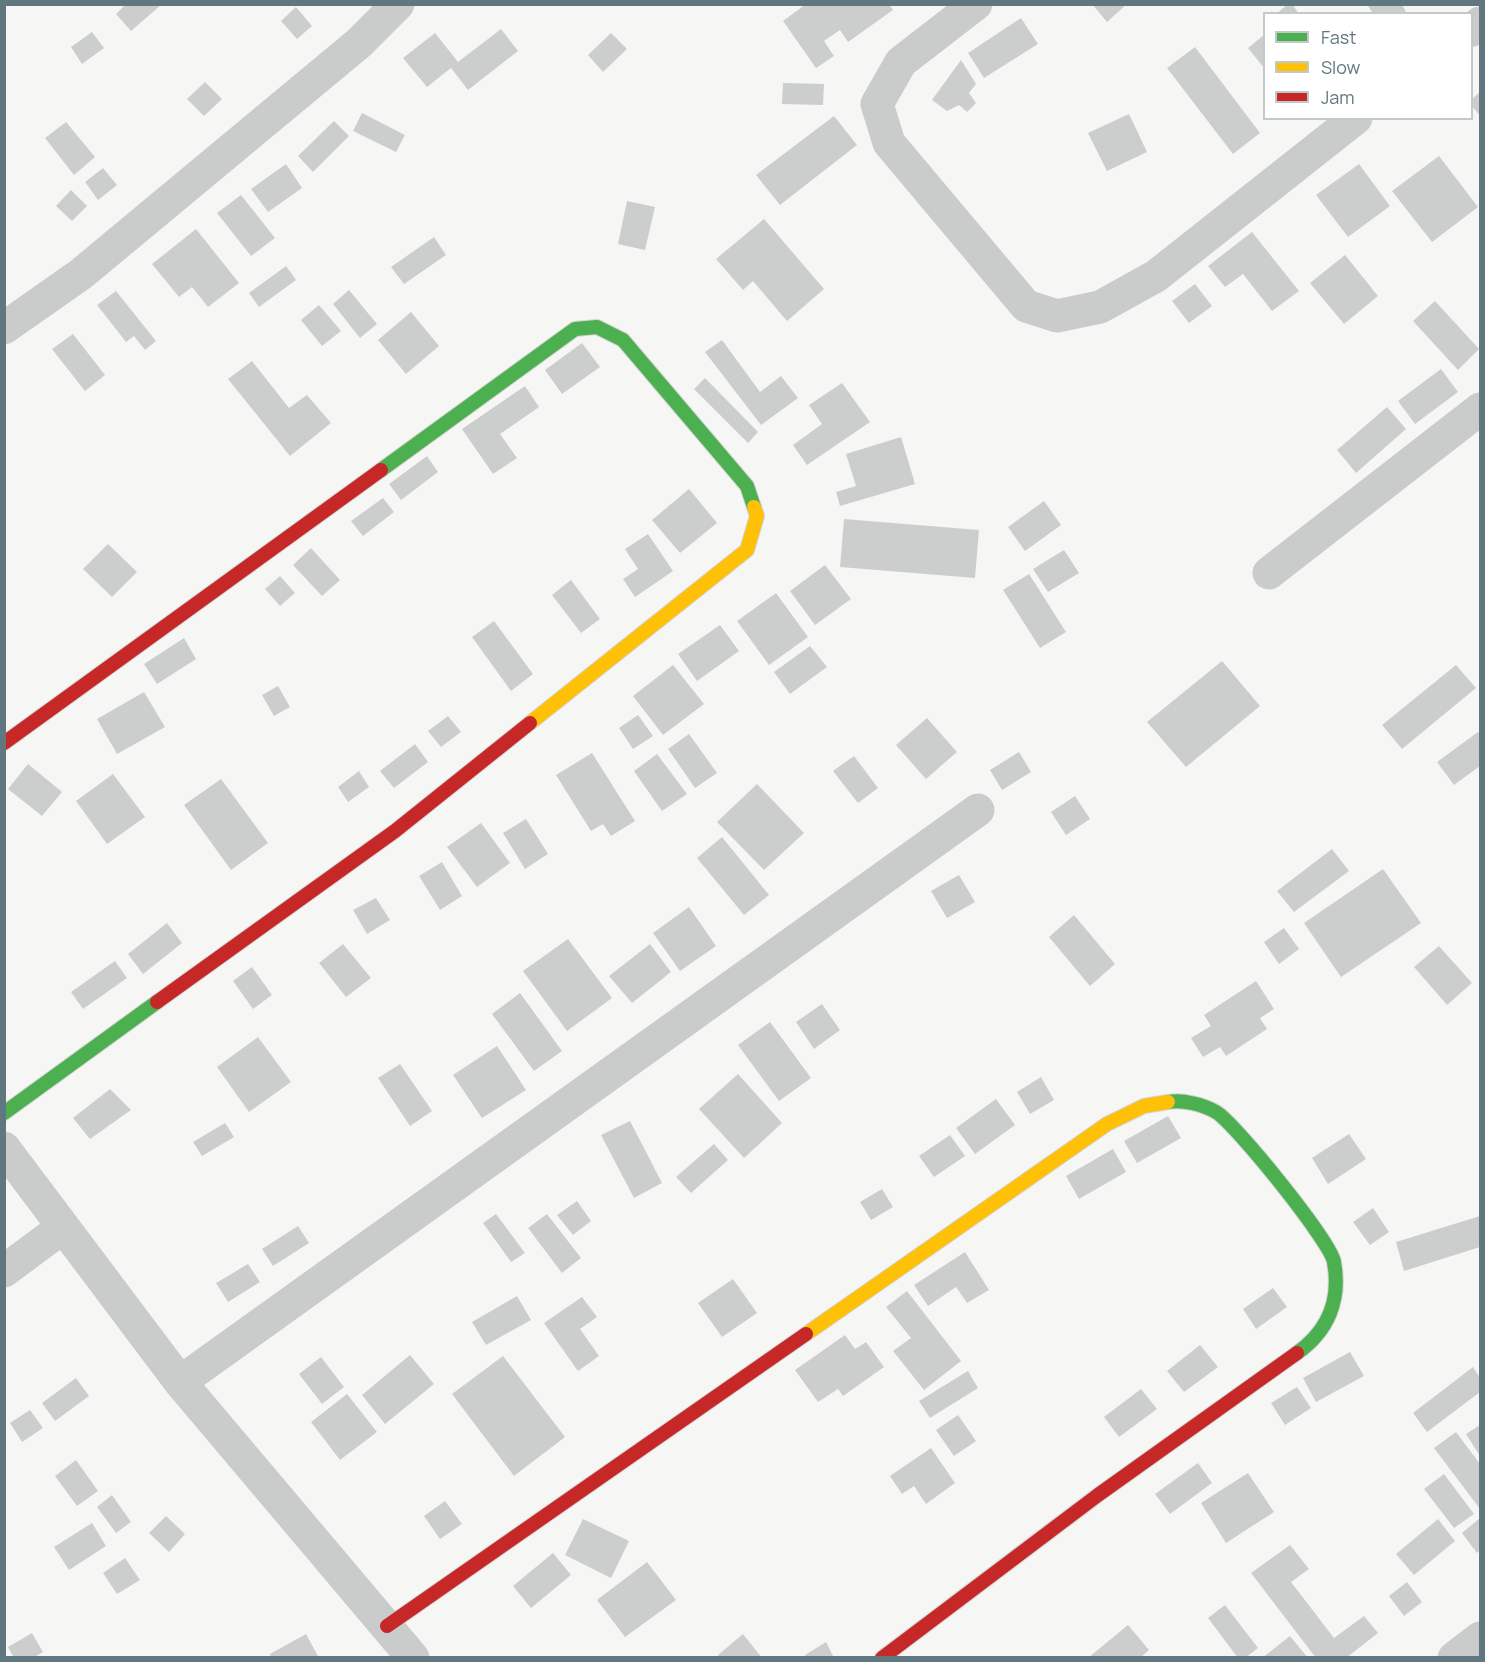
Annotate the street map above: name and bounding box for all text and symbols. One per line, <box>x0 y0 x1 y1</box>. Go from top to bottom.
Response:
legend <box>1263 12 1473 120</box>
text: Fast <box>1321 25 1356 49</box>
text: Slow <box>1321 55 1360 79</box>
text: Jam <box>1321 85 1355 109</box>

